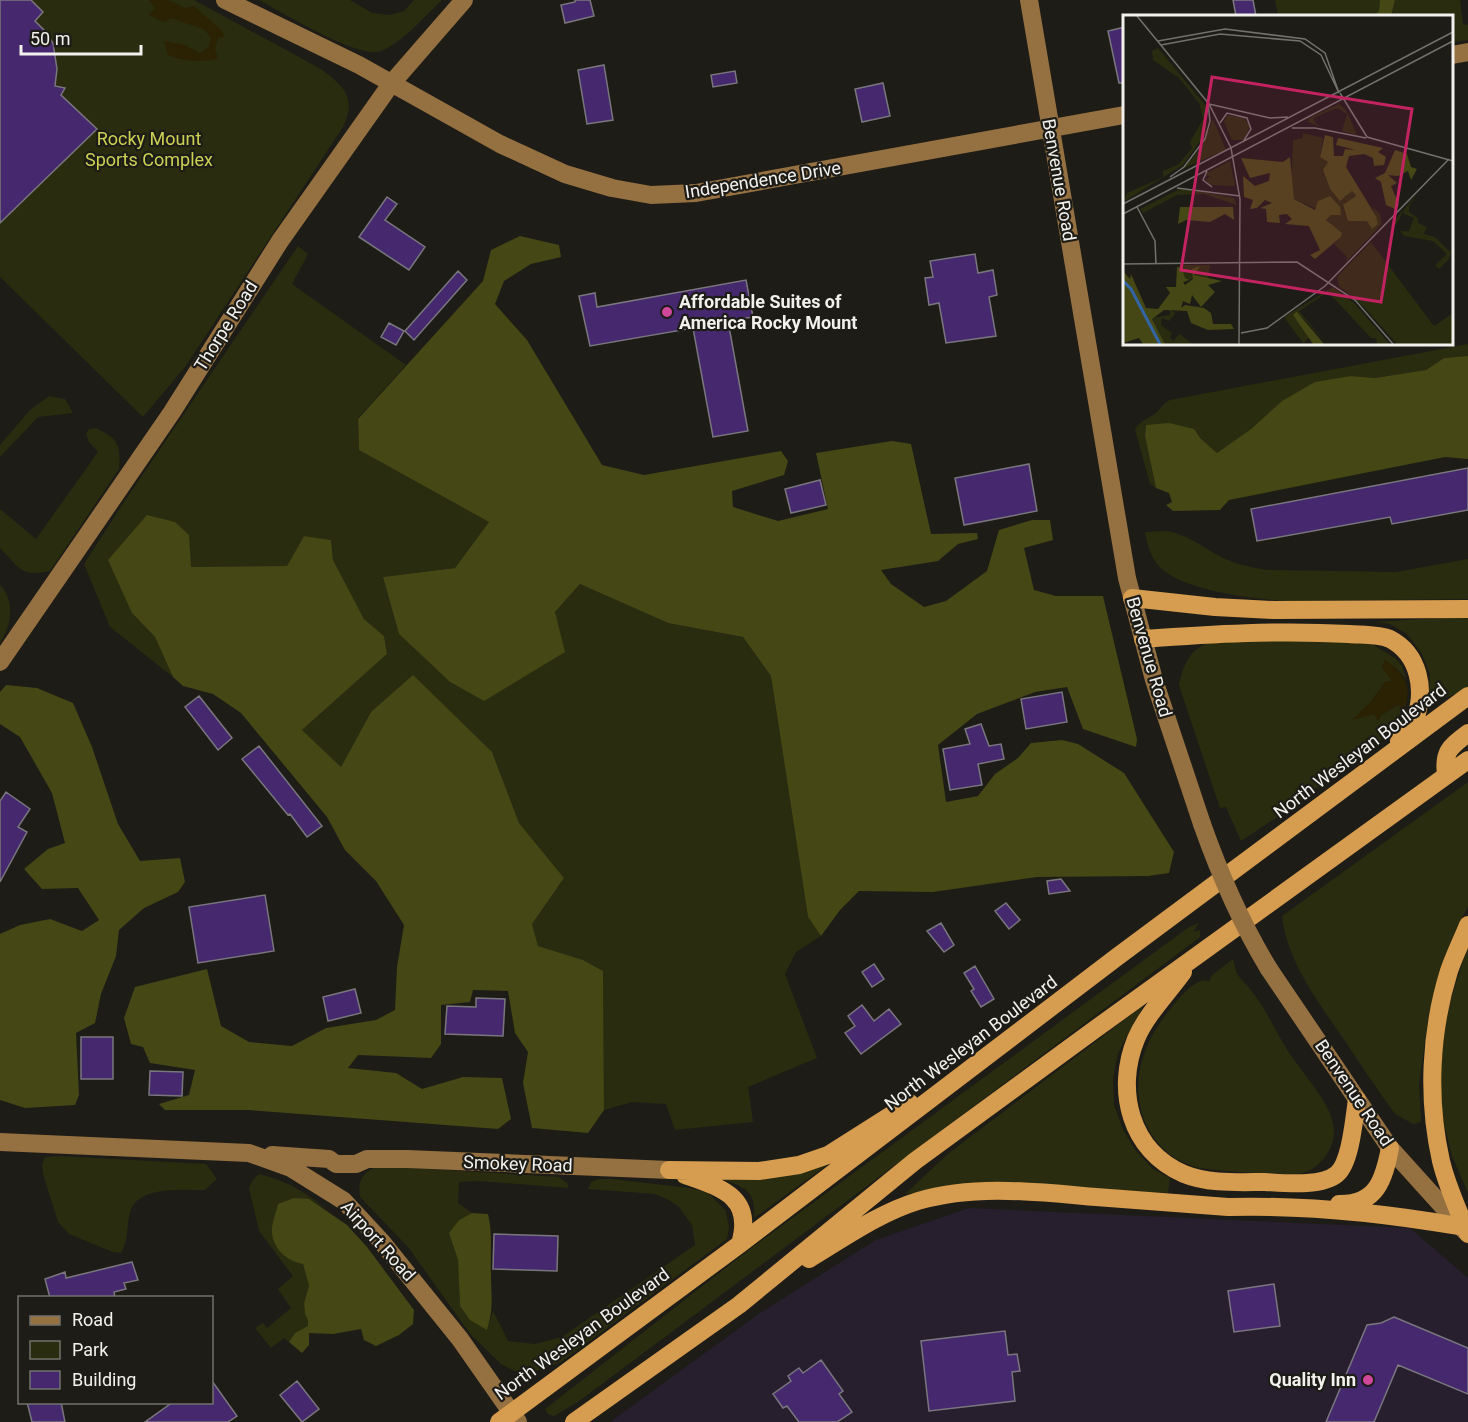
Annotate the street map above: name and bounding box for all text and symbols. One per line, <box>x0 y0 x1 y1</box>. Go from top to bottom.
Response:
inset map <box>1123 15 1453 345</box>
scale bar <box>21 18 141 56</box>
text: 50 m <box>30 28 70 49</box>
street label: Benvenue Road <box>1038 117 1081 243</box>
park label: Rocky Mount Sports Complex <box>85 128 213 170</box>
street label: Independence Drive <box>683 157 842 202</box>
street label: Thorpe Road <box>190 277 262 375</box>
place label: Affordable Suites of America Rocky Mount <box>679 291 857 333</box>
marker: Affordable Suites of America Rocky Mount <box>660 305 674 319</box>
street label: Benvenue Road <box>1122 594 1177 719</box>
street label: North Wesleyan Boulevard <box>1269 679 1450 822</box>
street label: North Wesleyan Boulevard <box>880 971 1061 1114</box>
street label: Benvenue Road <box>1311 1035 1398 1150</box>
street label: Smokey Road <box>463 1151 573 1176</box>
street label: Airport Road <box>337 1196 420 1285</box>
street label: North Wesleyan Boulevard <box>490 1263 673 1404</box>
legend <box>18 1296 213 1404</box>
text: Road <box>72 1309 113 1330</box>
text: Park <box>72 1339 109 1360</box>
text: Building <box>72 1369 136 1390</box>
place label: Quality Inn <box>1269 1369 1356 1390</box>
marker: Quality Inn <box>1361 1373 1375 1387</box>

